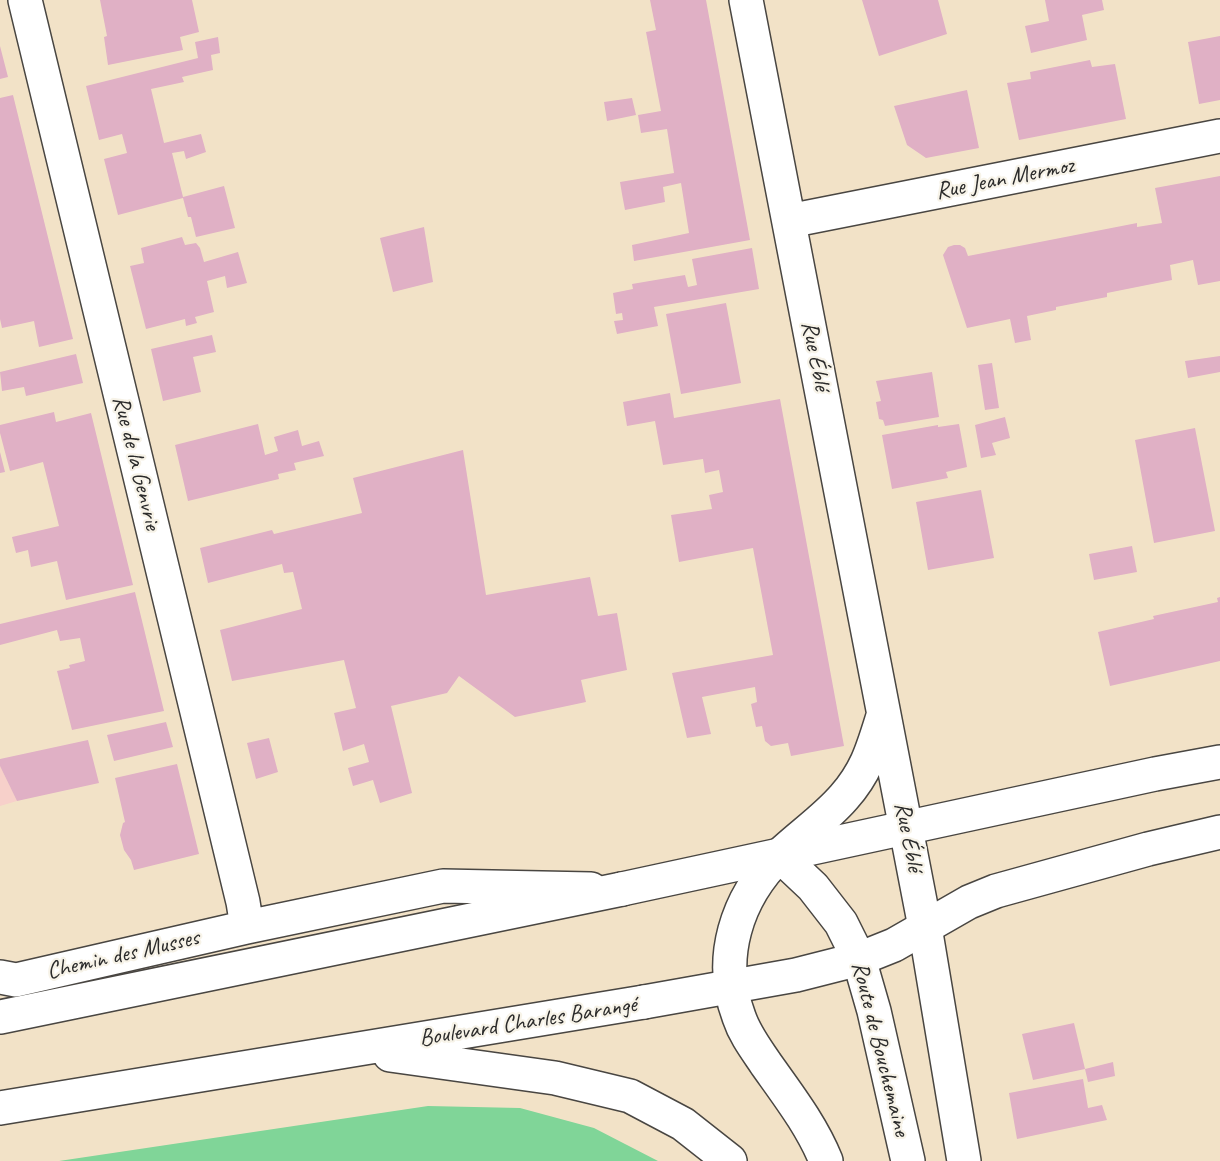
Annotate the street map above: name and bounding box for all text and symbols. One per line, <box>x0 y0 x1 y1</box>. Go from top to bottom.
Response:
street label: Rue Jean Mermoz <box>933 151 1077 207</box>
street label: Rue Éblé <box>794 319 836 393</box>
street label: Rue de la Genvrie <box>105 393 167 533</box>
street label: Rue Éblé <box>887 800 929 874</box>
street label: Chemin des Musses <box>44 923 202 987</box>
street label: Route de Bouchemaine <box>844 959 916 1139</box>
street label: Boulevard Charles Barangé <box>417 991 639 1053</box>

